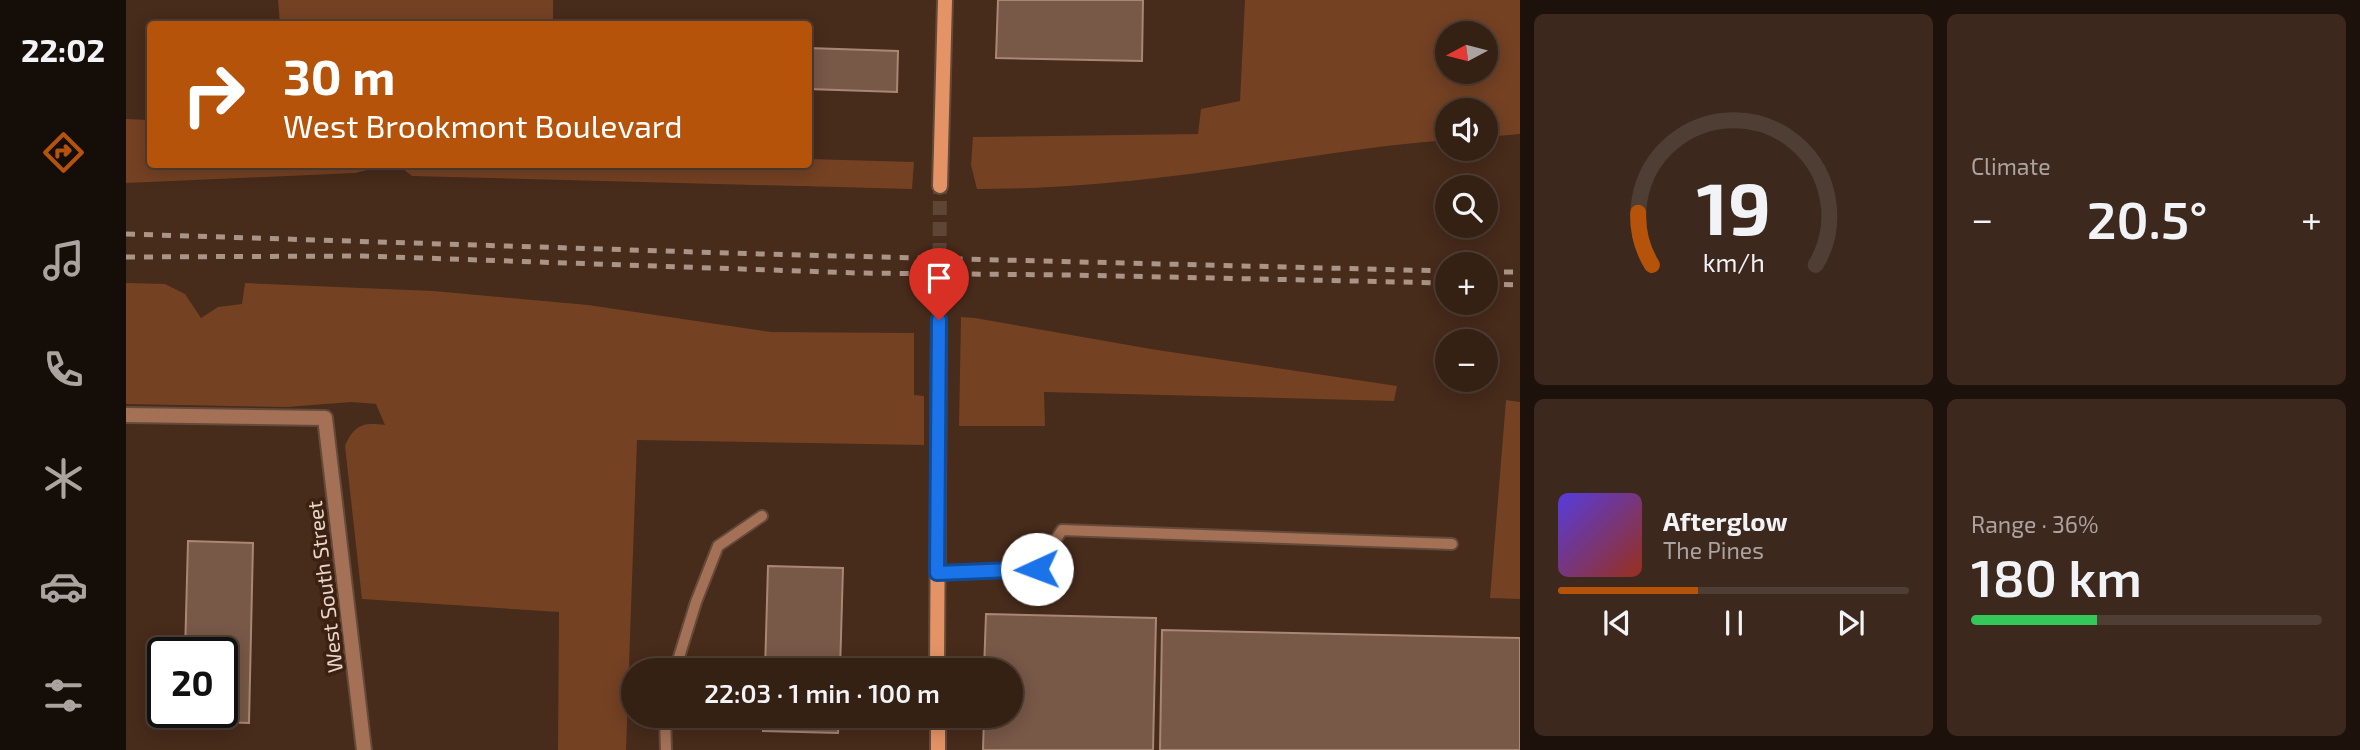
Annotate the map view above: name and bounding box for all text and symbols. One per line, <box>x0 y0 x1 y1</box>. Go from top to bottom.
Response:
north arrow <box>1435 21 1498 84</box>
map controls <box>1435 21 1498 392</box>
text: 22:02 <box>21 30 105 68</box>
text: 30 m <box>283 46 395 105</box>
icon: right <box>168 49 259 140</box>
button: sound <box>1435 98 1498 161</box>
text: West Brookmont Boulevard <box>283 106 683 144</box>
icon: directions <box>39 128 88 177</box>
text: Climate <box>1971 152 2051 180</box>
text: 19 <box>1696 163 1771 251</box>
button: search <box>1435 175 1498 238</box>
text: 20.5° <box>2087 187 2208 249</box>
text: − <box>1971 195 1993 241</box>
text: + <box>2301 195 2322 241</box>
icon: music <box>39 236 88 285</box>
text: km/h <box>1702 247 1765 277</box>
pin <box>909 248 969 320</box>
button: + <box>1435 252 1498 315</box>
icon: arrive <box>920 259 958 297</box>
button: − <box>1435 329 1498 392</box>
icon: phone <box>39 345 88 394</box>
icon: climate <box>39 454 88 503</box>
street label: West South Street <box>301 500 347 674</box>
text: Afterglow <box>1663 505 1788 536</box>
text: Range · 36% <box>1971 510 2099 538</box>
position arrow <box>1000 532 1074 606</box>
text: The Pines <box>1663 536 1764 564</box>
text: 180 km <box>1971 545 2142 607</box>
icon: car <box>39 562 88 611</box>
icon: previous <box>1598 604 1636 642</box>
icon: pause <box>1715 604 1753 642</box>
icon: next <box>1832 604 1870 642</box>
speed limit sign: 20 <box>147 637 238 728</box>
icon: filters <box>39 671 88 720</box>
text: 22:03 · 1 min · 100 m <box>704 677 940 708</box>

